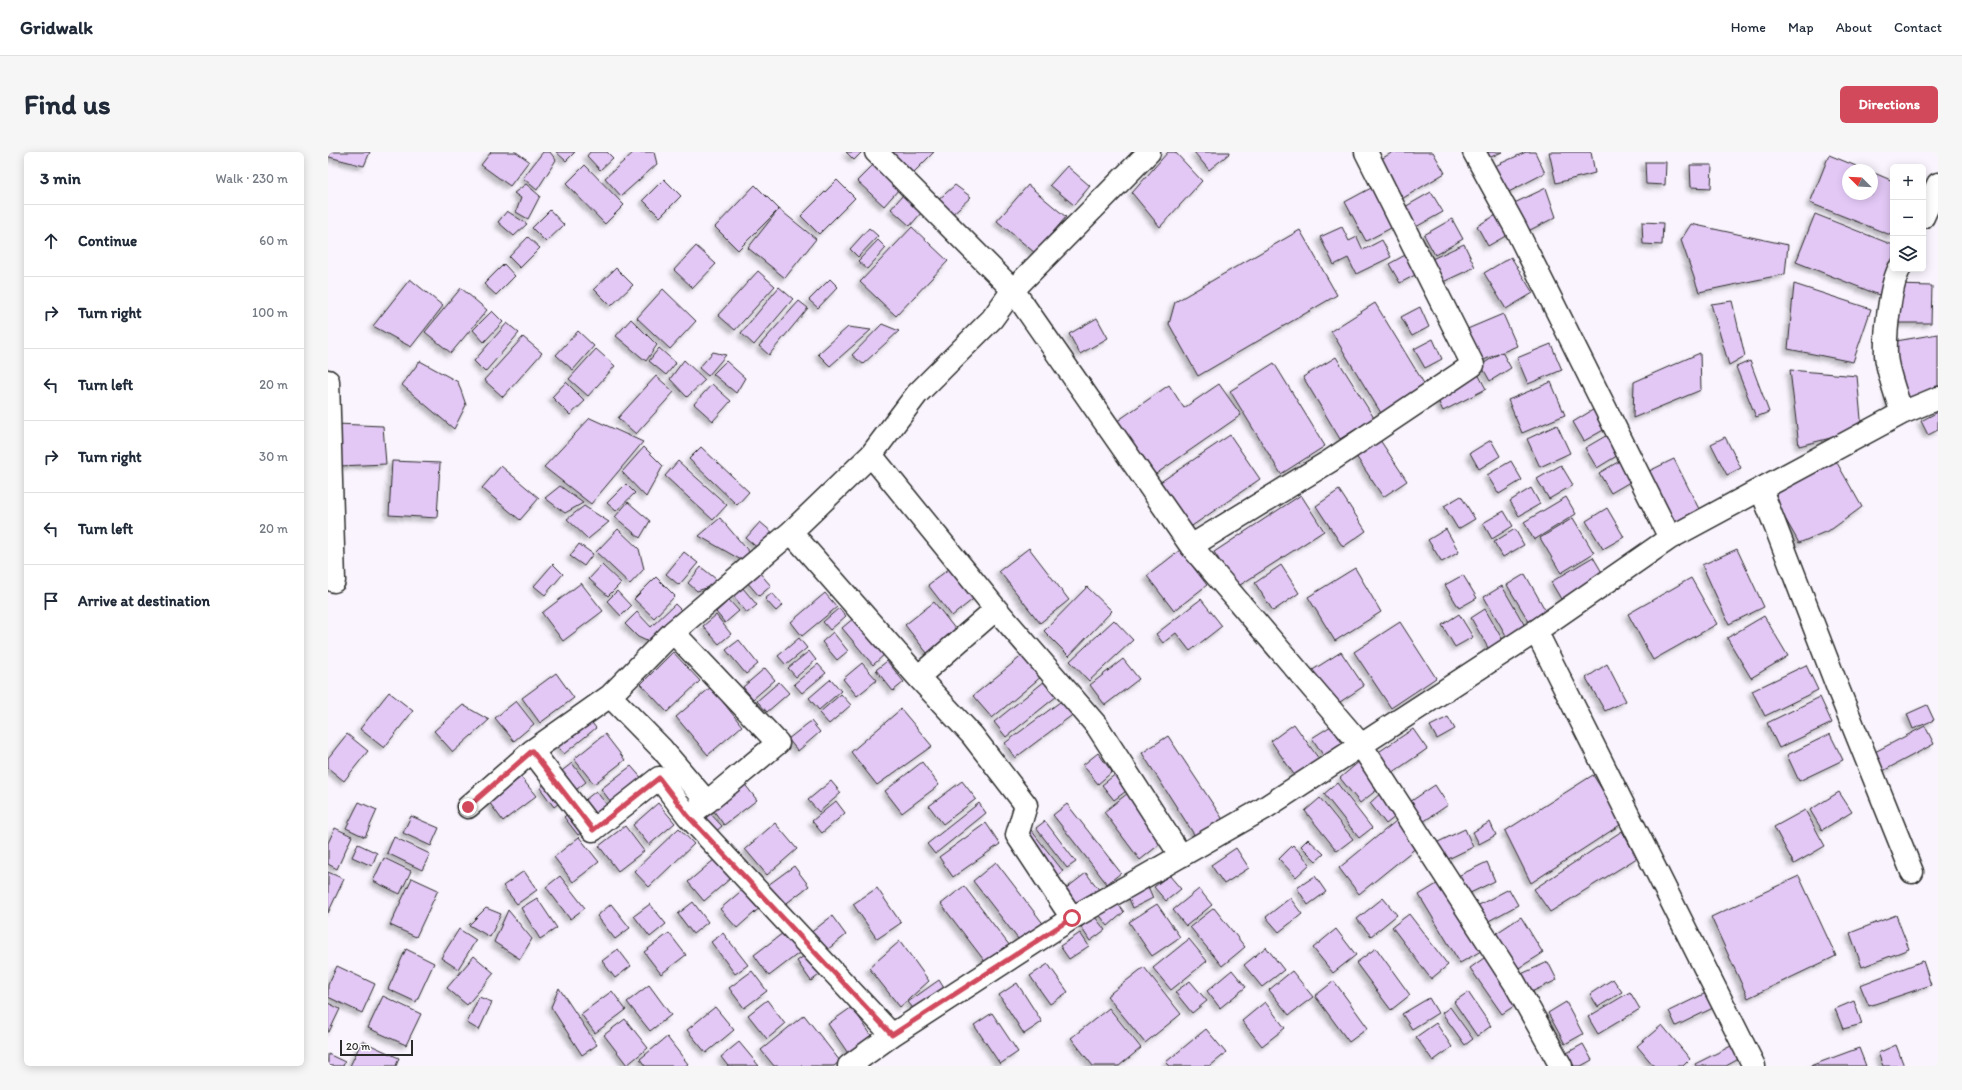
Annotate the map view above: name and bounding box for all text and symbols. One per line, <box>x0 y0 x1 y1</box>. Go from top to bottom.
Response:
text: Gridwalk <box>20 16 93 39</box>
text: Home <box>1731 19 1766 36</box>
text: Map <box>1788 19 1814 36</box>
text: About <box>1836 19 1872 36</box>
text: Contact <box>1894 19 1942 36</box>
button: Directions <box>1840 86 1938 123</box>
text: Find us <box>24 87 111 121</box>
north arrow <box>1842 164 1878 200</box>
map controls <box>1890 164 1926 272</box>
button: + <box>1890 164 1926 200</box>
text: 3 min <box>40 168 81 188</box>
text: Walk · 230 m <box>216 171 288 186</box>
button: − <box>1890 200 1926 236</box>
icon: ahead <box>40 230 62 252</box>
text: Continue <box>78 232 137 250</box>
text: 60 m <box>259 233 288 248</box>
button: layers <box>1890 236 1926 272</box>
icon: right <box>40 302 62 324</box>
text: Turn right <box>78 304 142 322</box>
text: 100 m <box>252 305 288 320</box>
icon: left <box>40 374 62 396</box>
text: Turn left <box>78 376 133 394</box>
text: 20 m <box>259 377 288 392</box>
icon: right <box>40 446 62 468</box>
text: Turn right <box>78 448 142 466</box>
text: 30 m <box>259 449 288 464</box>
icon: left <box>40 518 62 540</box>
text: Turn left <box>78 520 133 538</box>
text: 20 m <box>259 521 288 536</box>
icon: arrive <box>40 590 62 612</box>
text: Arrive at destination <box>78 592 210 610</box>
route end <box>459 798 477 816</box>
route start <box>1063 909 1081 927</box>
scale bar <box>340 1038 413 1057</box>
text: 20 m <box>346 1040 370 1053</box>

